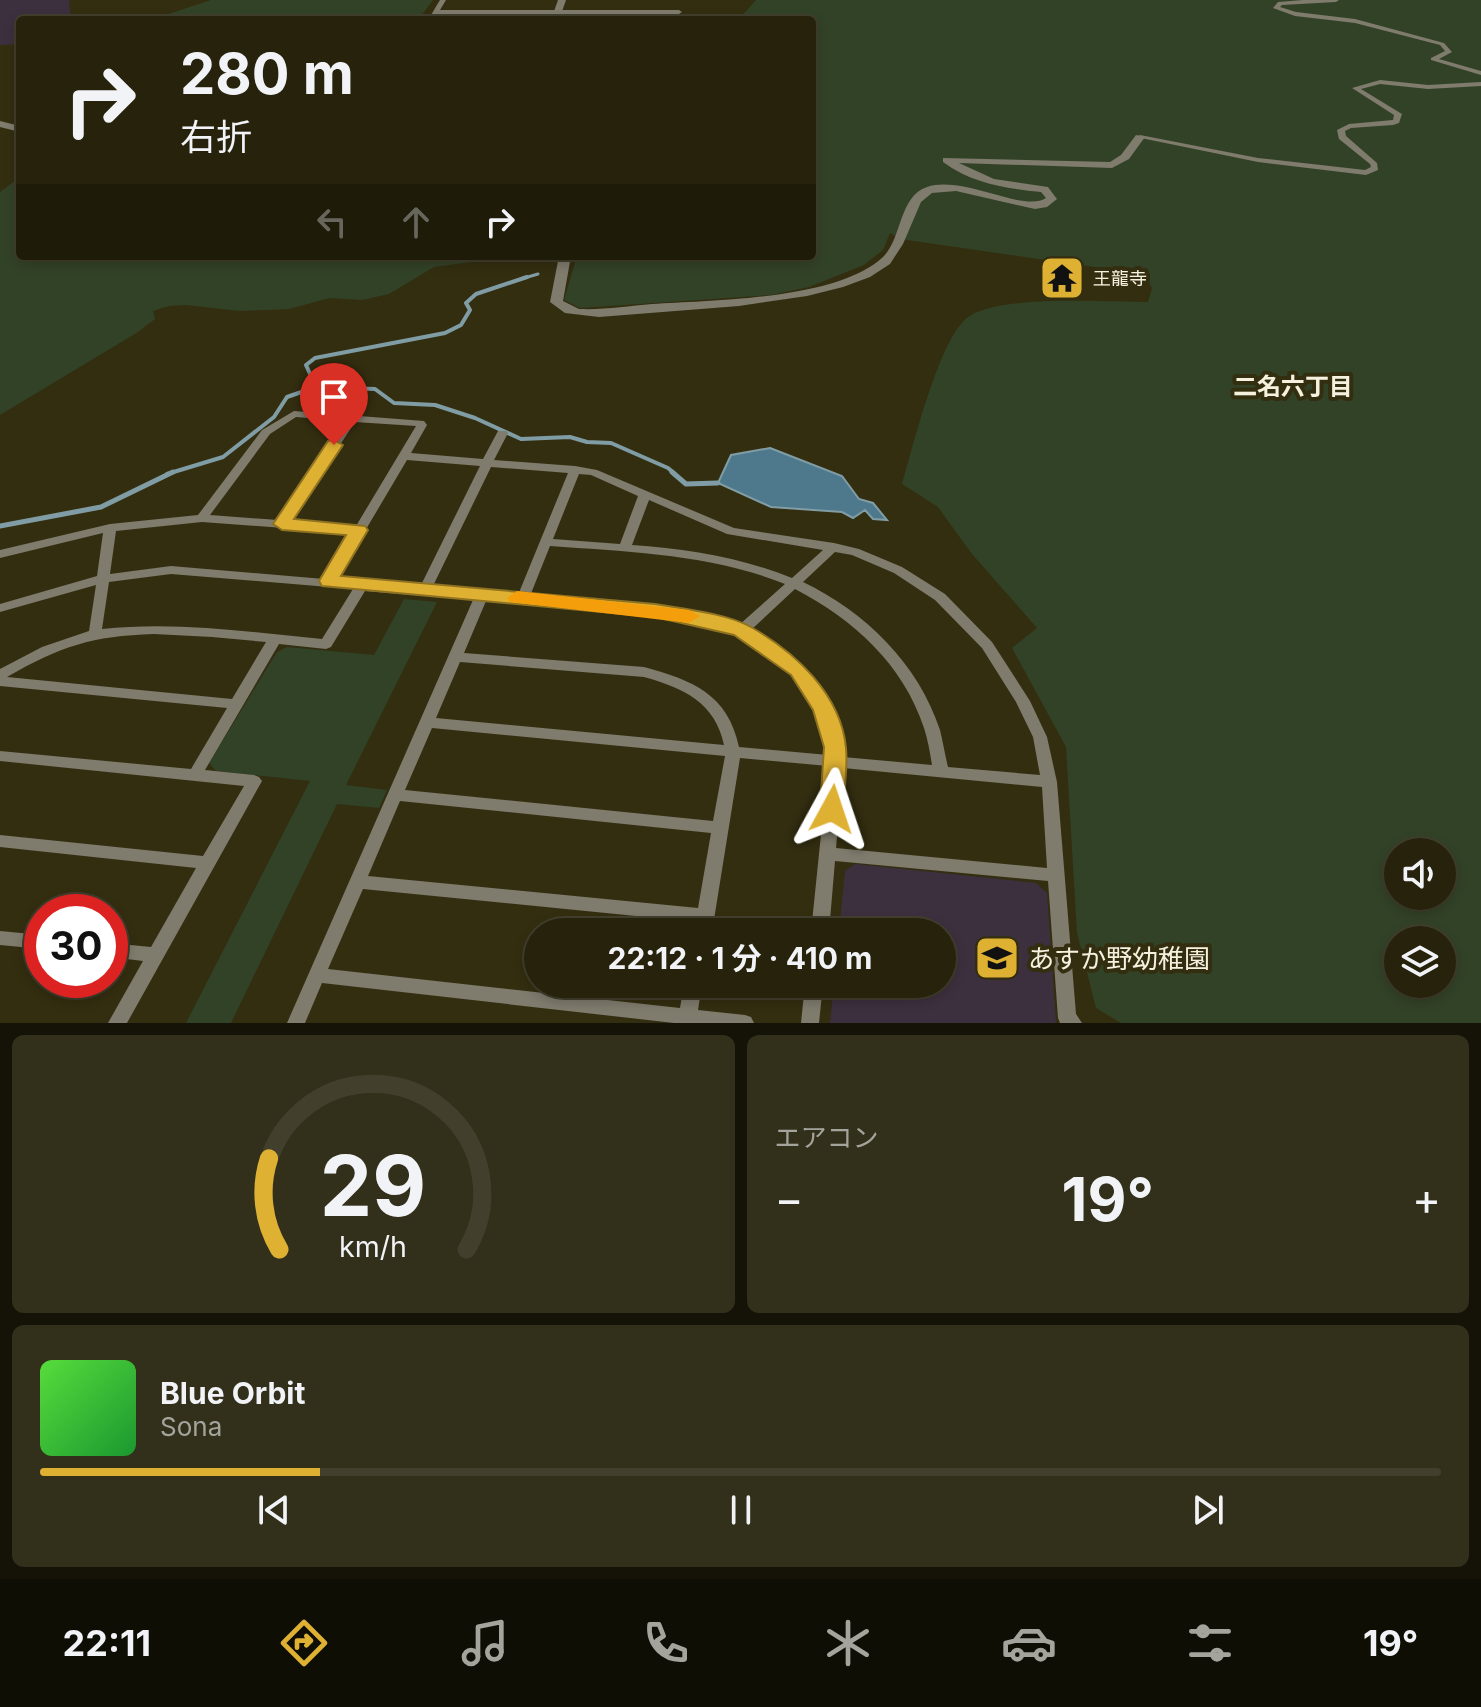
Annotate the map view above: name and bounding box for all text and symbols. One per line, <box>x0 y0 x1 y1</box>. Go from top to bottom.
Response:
text: 280 m <box>180 40 354 108</box>
icon: right <box>48 48 152 152</box>
text: 右折 <box>180 115 252 159</box>
icon: left <box>310 200 354 244</box>
icon: ahead <box>394 200 438 244</box>
icon: right <box>478 200 522 244</box>
temple icon: 王龍寺 <box>1038 254 1086 302</box>
place label: 王龍寺 <box>1093 268 1147 289</box>
pin <box>300 363 368 445</box>
district label: 二名六丁目 <box>1233 372 1353 401</box>
icon: arrive <box>312 375 356 419</box>
position arrow <box>790 767 874 851</box>
map controls <box>1384 838 1456 998</box>
button: sound <box>1384 838 1456 910</box>
speed limit sign: 30 <box>24 894 128 998</box>
button: layers <box>1384 926 1456 998</box>
school or university icon: あすか野幼稚園 <box>973 934 1021 982</box>
text: 22:12 · 1 分 · 410 m <box>608 940 872 976</box>
place label: あすか野幼稚園 <box>1028 943 1210 974</box>
text: エアコン <box>775 1122 879 1153</box>
text: 29 <box>320 1135 426 1236</box>
text: 19° <box>1062 1163 1154 1235</box>
text: − <box>775 1172 804 1226</box>
text: + <box>1412 1172 1441 1226</box>
text: km/h <box>339 1229 407 1264</box>
text: Blue Orbit <box>160 1375 305 1411</box>
text: Sona <box>160 1411 222 1442</box>
icon: previous <box>252 1488 296 1532</box>
icon: pause <box>719 1488 763 1532</box>
icon: next <box>1186 1488 1230 1532</box>
icon: directions <box>276 1615 332 1671</box>
icon: music <box>457 1615 513 1671</box>
icon: phone <box>638 1615 694 1671</box>
icon: climate <box>820 1615 876 1671</box>
icon: car <box>1001 1615 1057 1671</box>
icon: filters <box>1182 1615 1238 1671</box>
text: 22:11 <box>63 1621 151 1665</box>
text: 19° <box>1363 1621 1418 1665</box>

